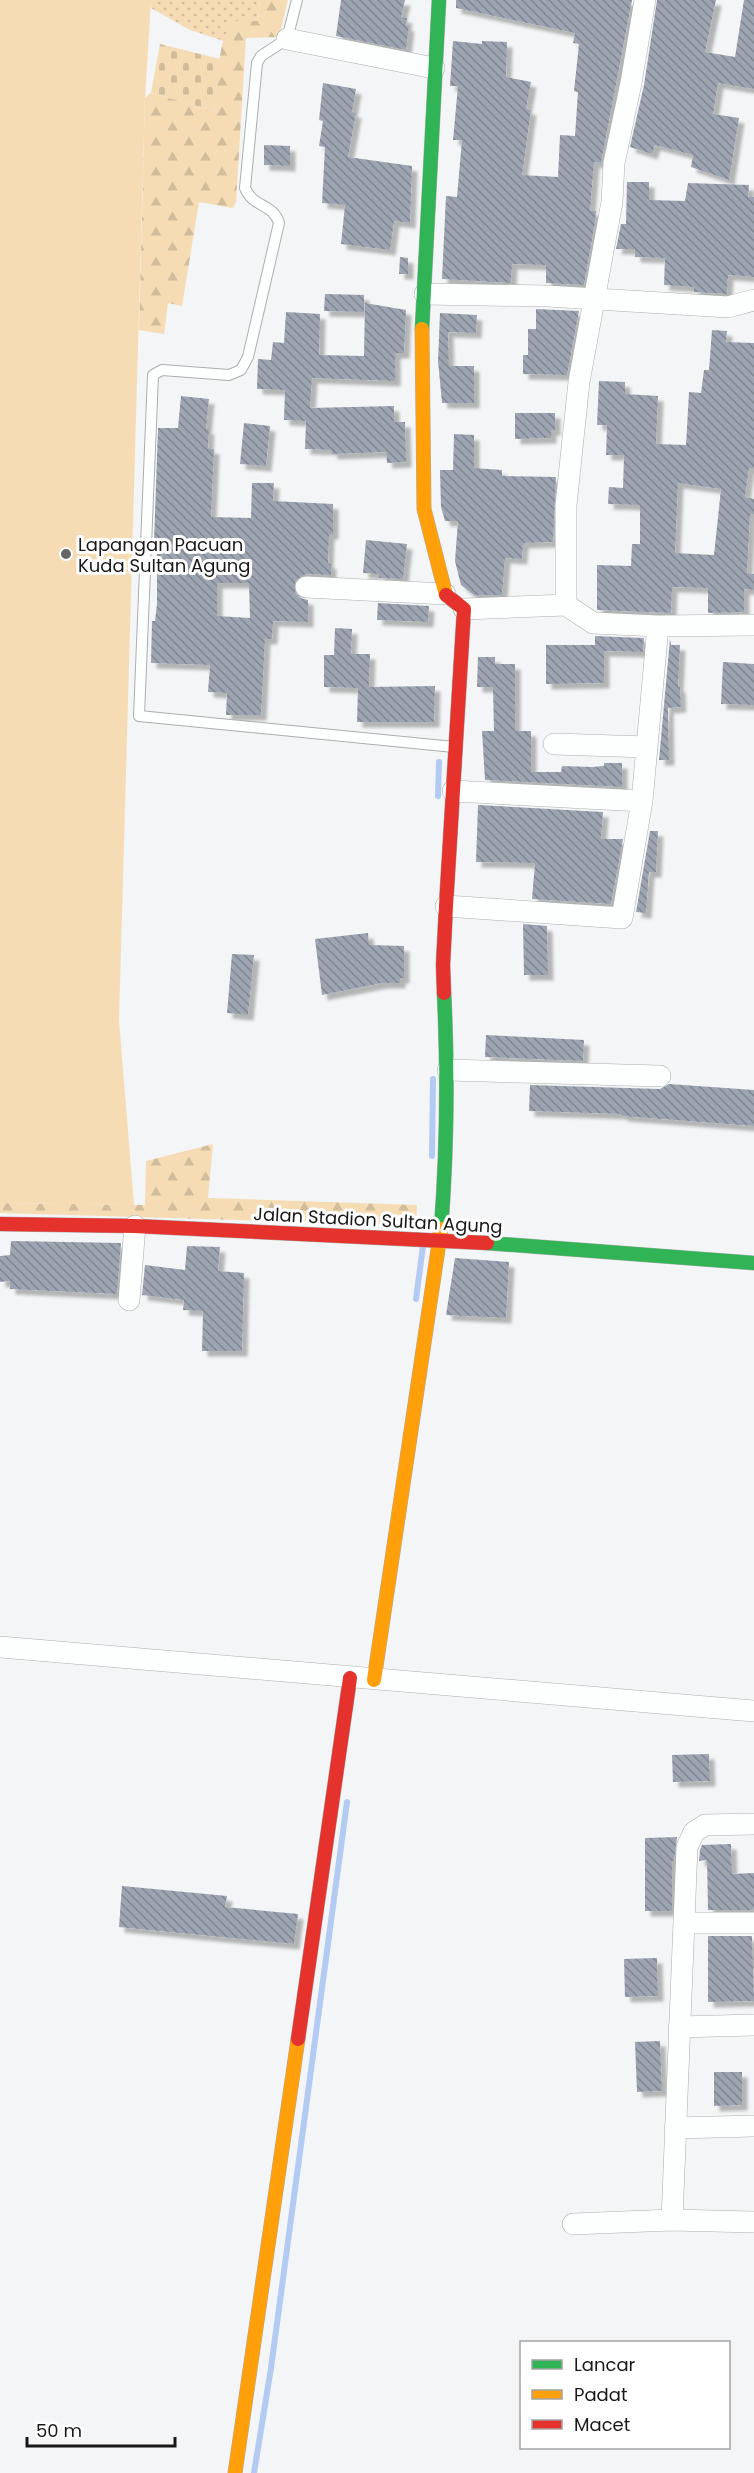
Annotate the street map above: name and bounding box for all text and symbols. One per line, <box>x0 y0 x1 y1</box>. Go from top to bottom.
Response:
place label: Lapangan Pacuan Kuda Sultan Agung <box>78 532 251 578</box>
marker: Lapangan Pacuan Kuda Sultan Agung <box>59 547 73 561</box>
street label: Jalan Stadion Sultan Agung <box>253 1201 503 1239</box>
legend <box>520 2341 730 2449</box>
text: Lancar <box>574 2352 636 2377</box>
text: Padat <box>574 2382 627 2407</box>
scale bar <box>27 2410 176 2448</box>
text: Macet <box>574 2412 630 2437</box>
text: 50 m <box>36 2418 82 2443</box>

